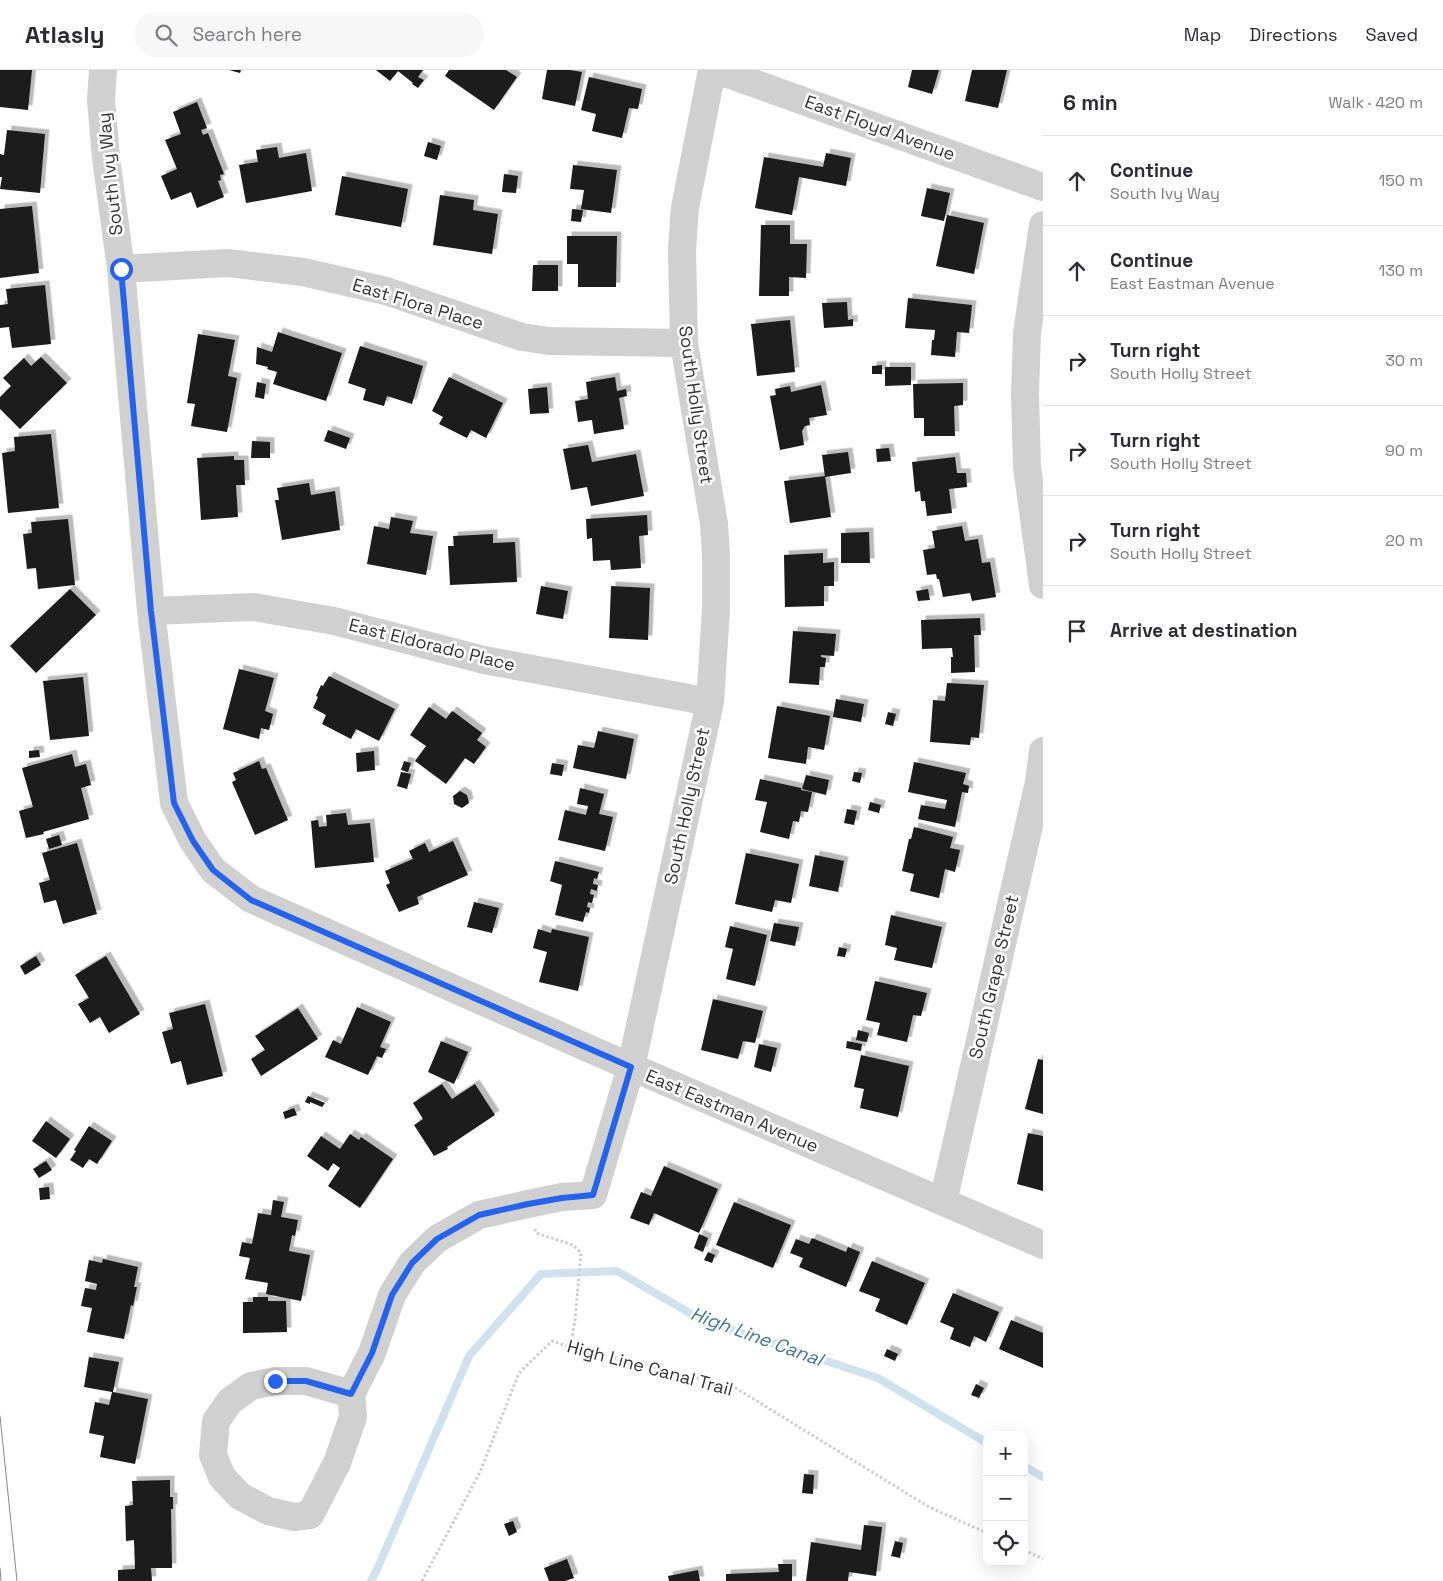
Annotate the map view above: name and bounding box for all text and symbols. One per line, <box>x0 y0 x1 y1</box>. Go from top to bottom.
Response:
search box <box>134 12 484 57</box>
text: Atlasly <box>25 19 104 50</box>
icon: search <box>152 21 180 49</box>
text: Search here <box>192 22 302 47</box>
text: Map <box>1184 23 1221 46</box>
text: Directions <box>1249 23 1338 46</box>
text: Saved <box>1366 23 1418 46</box>
text: 6 min <box>1063 89 1118 116</box>
street label: East Floyd Avenue <box>802 90 959 165</box>
text: Walk · 420 m <box>1328 92 1423 113</box>
street label: South Ivy Way <box>92 111 127 237</box>
text: Continue <box>1110 158 1193 183</box>
icon: ahead <box>1063 167 1091 195</box>
text: 150 m <box>1379 170 1423 191</box>
text: South Ivy Way <box>1110 183 1220 204</box>
text: Continue <box>1110 248 1193 273</box>
icon: ahead <box>1063 257 1091 285</box>
route start <box>110 258 133 281</box>
text: 130 m <box>1379 260 1423 281</box>
street label: East Flora Place <box>350 273 487 334</box>
text: East Eastman Avenue <box>1110 273 1275 294</box>
street label: South Holly Street <box>674 324 719 486</box>
text: Turn right <box>1110 338 1200 363</box>
icon: right <box>1063 347 1091 375</box>
text: 30 m <box>1385 350 1423 371</box>
text: South Holly Street <box>1110 363 1252 384</box>
text: Turn right <box>1110 428 1200 453</box>
icon: right <box>1063 437 1091 465</box>
text: 90 m <box>1385 440 1423 461</box>
text: South Holly Street <box>1110 453 1252 474</box>
text: Turn right <box>1110 518 1200 543</box>
icon: right <box>1063 527 1091 555</box>
text: 20 m <box>1385 530 1423 551</box>
text: South Holly Street <box>1110 543 1252 564</box>
street label: East Eldorado Place <box>347 613 518 676</box>
icon: arrive <box>1063 617 1091 645</box>
text: Arrive at destination <box>1110 618 1298 643</box>
street label: South Holly Street <box>659 725 714 886</box>
street label: South Grape Street <box>963 893 1024 1061</box>
street label: East Eastman Avenue <box>642 1064 822 1157</box>
water label: High Line Canal <box>687 1301 829 1373</box>
street label: High Line Canal Trail <box>565 1334 736 1401</box>
route end <box>264 1370 287 1393</box>
map controls <box>983 1431 1028 1566</box>
button: + <box>983 1431 1028 1476</box>
button: − <box>983 1476 1028 1521</box>
button: locate <box>983 1521 1028 1566</box>

